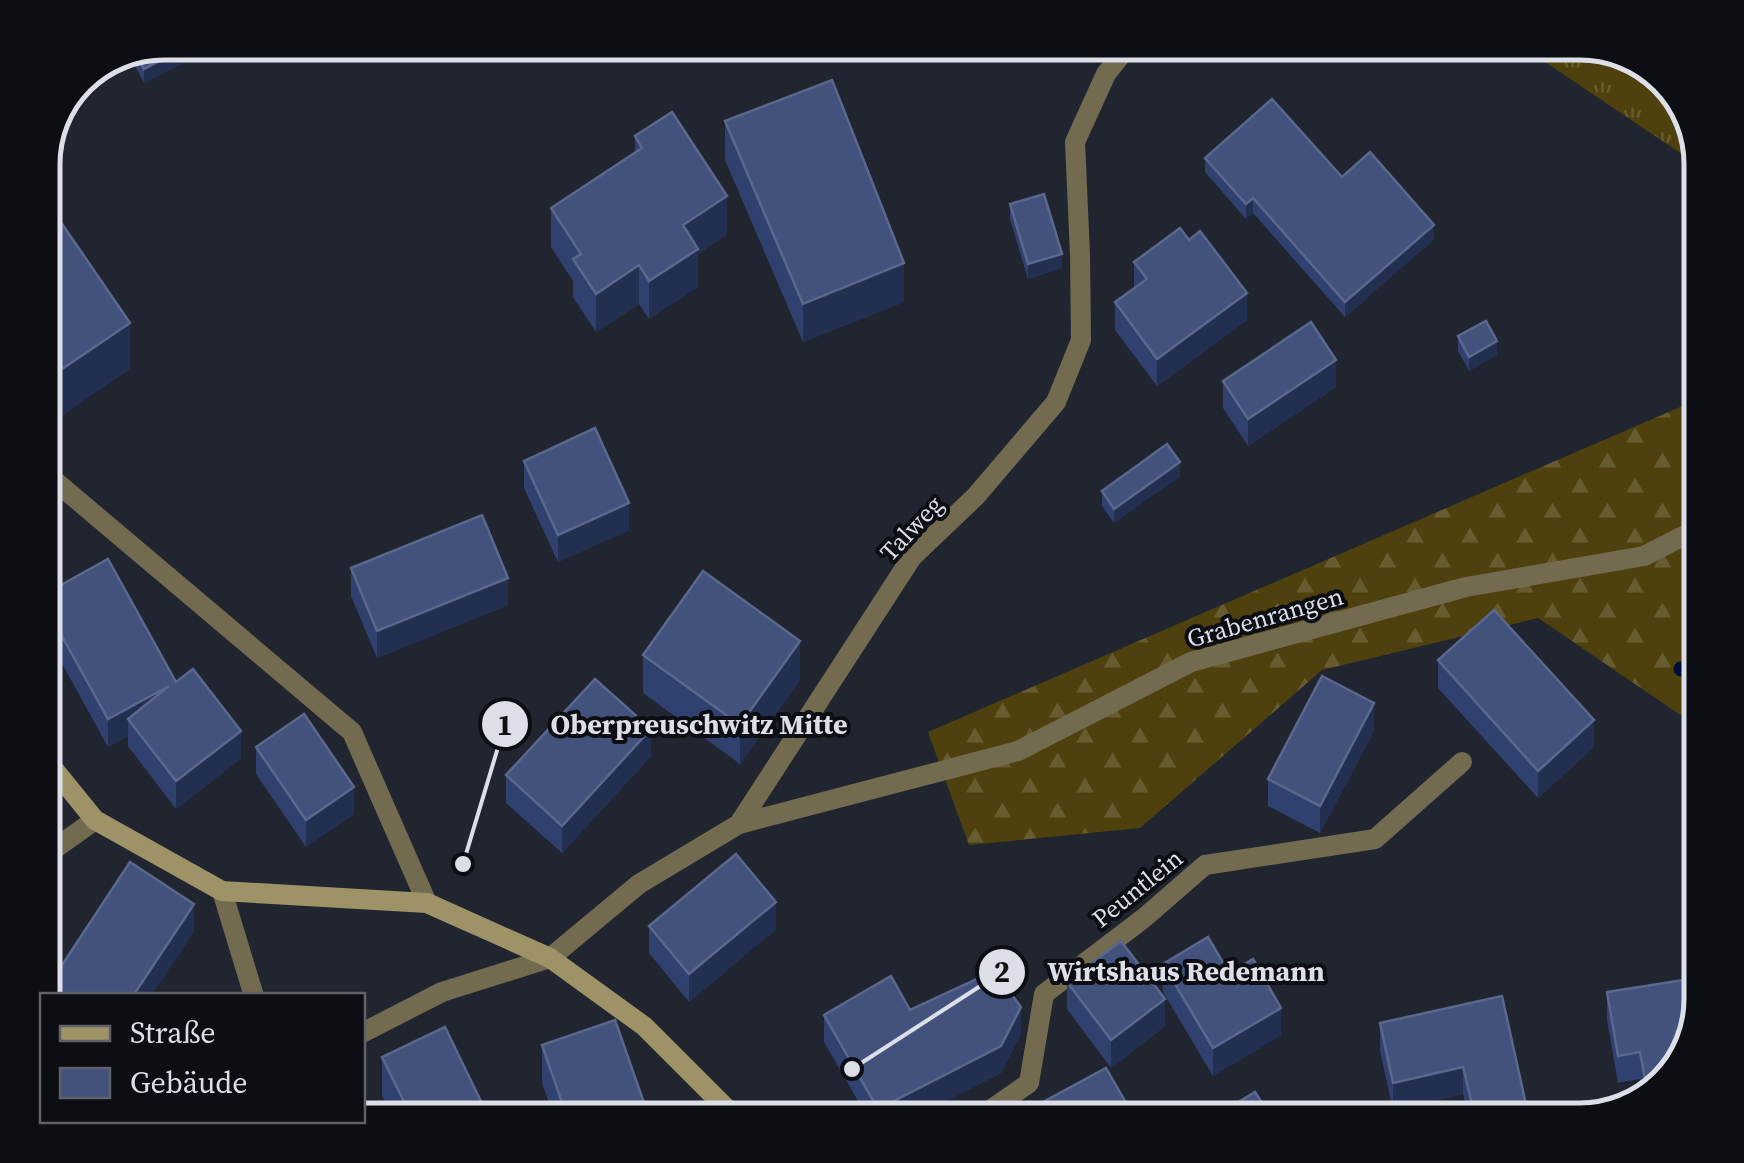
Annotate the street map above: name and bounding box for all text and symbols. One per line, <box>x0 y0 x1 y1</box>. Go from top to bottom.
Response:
street label: Talweg <box>872 488 950 568</box>
street label: Grabenrangen <box>1183 578 1347 656</box>
callout: Oberpreuschwitz Mitte <box>480 695 868 753</box>
text: 1 <box>497 704 513 745</box>
text: Oberpreuschwitz Mitte <box>550 705 848 743</box>
street label: Peuntlein <box>1085 841 1189 935</box>
callout: Wirtshaus Redemann <box>977 943 1345 1001</box>
text: 2 <box>994 951 1010 992</box>
text: Wirtshaus Redemann <box>1047 952 1325 990</box>
legend <box>40 993 365 1123</box>
text: Straße <box>130 1012 216 1053</box>
text: Gebäude <box>130 1062 248 1103</box>

